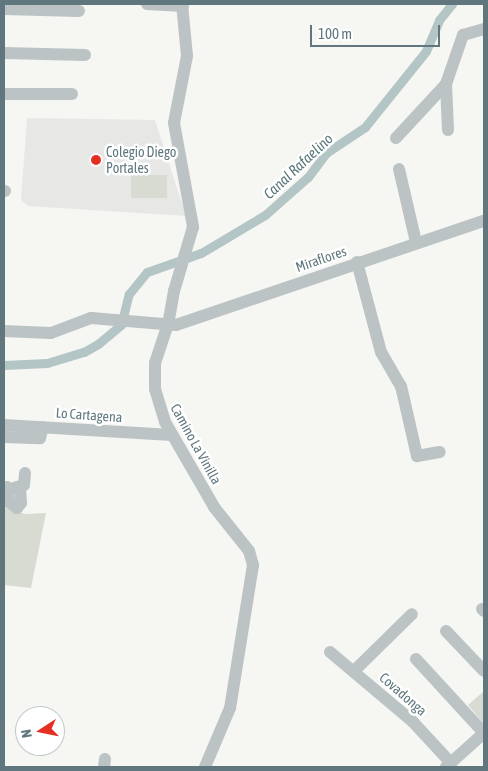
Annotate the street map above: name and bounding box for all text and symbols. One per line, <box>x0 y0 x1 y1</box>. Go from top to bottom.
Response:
scale bar <box>313 15 443 47</box>
text: 100 m <box>318 25 352 42</box>
water label: Canal Rafaelino <box>260 129 336 203</box>
place label: Colegio Diego Portales <box>106 144 176 176</box>
marker: Colegio Diego Portales <box>90 154 102 166</box>
street label: Miraflores <box>293 243 349 275</box>
street label: Camino La Vinilla <box>167 401 225 487</box>
street label: Lo Cartagena <box>55 404 123 426</box>
street label: Covadonga <box>376 669 430 719</box>
north arrow <box>15 706 65 756</box>
text: N <box>18 728 35 739</box>

